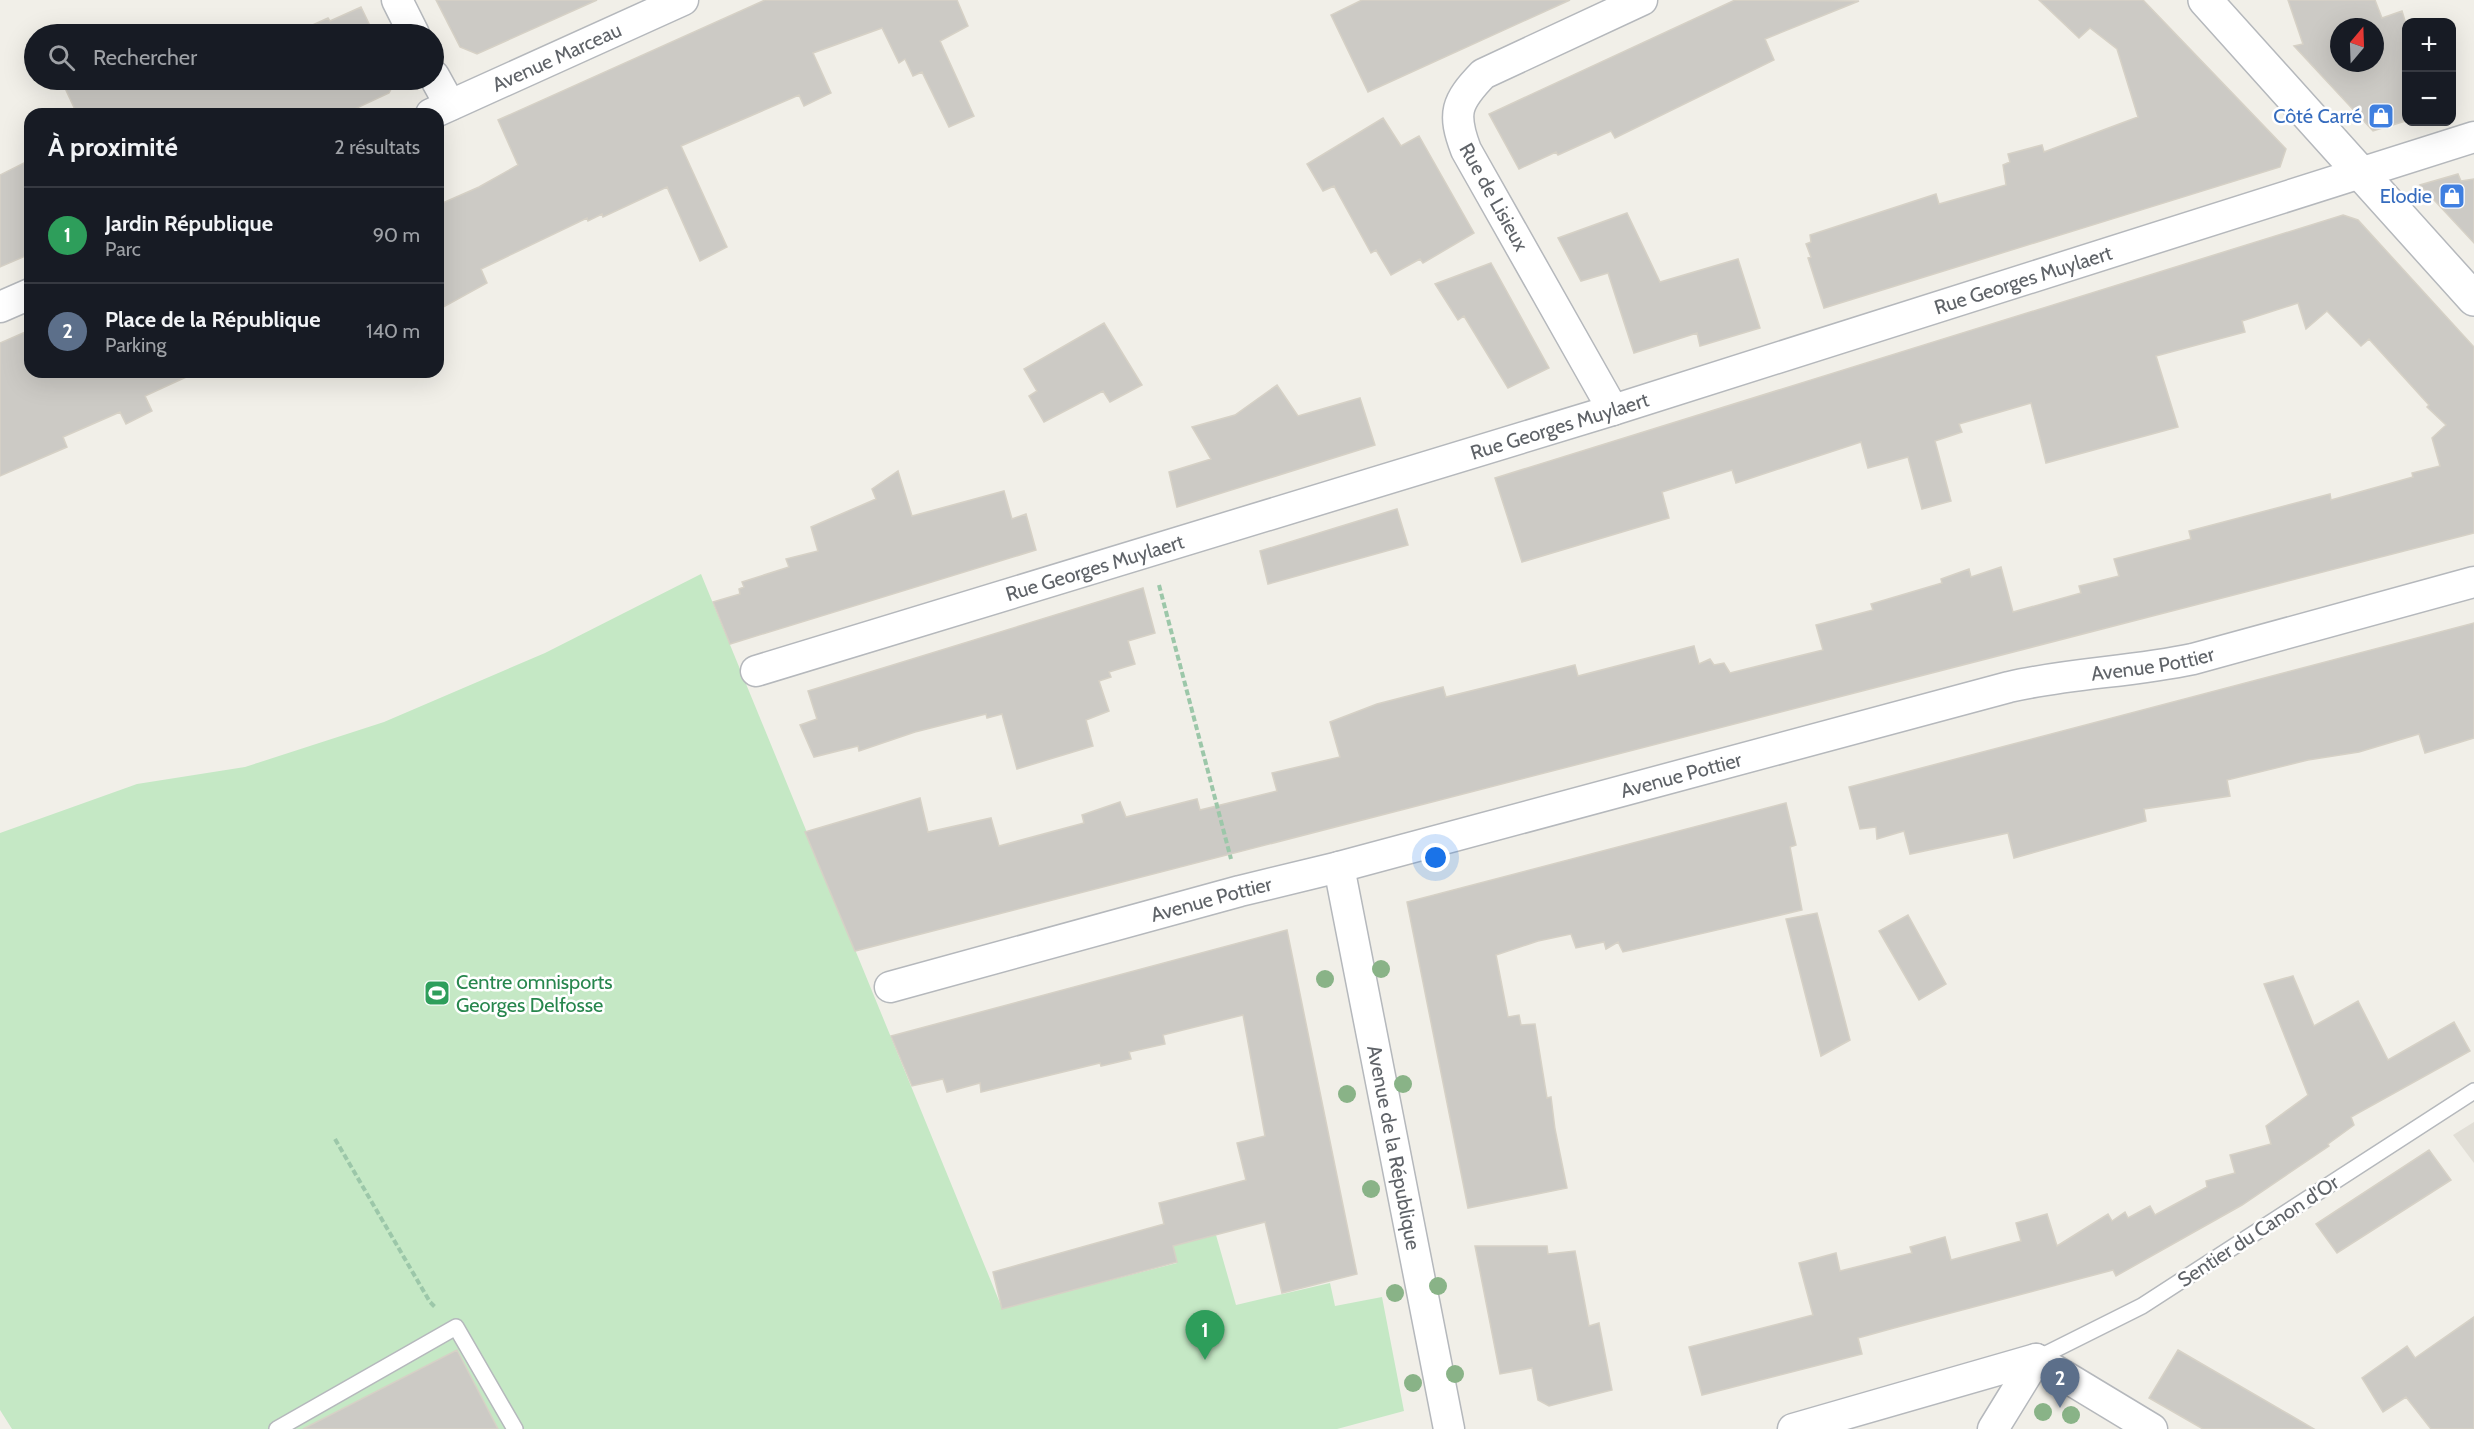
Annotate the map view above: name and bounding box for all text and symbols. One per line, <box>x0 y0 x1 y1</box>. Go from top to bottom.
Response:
street label: Avenue Marceau <box>488 18 625 97</box>
north arrow <box>2330 18 2384 72</box>
map controls <box>2402 18 2456 126</box>
button: + <box>2402 18 2456 72</box>
search box <box>24 24 444 90</box>
icon: search <box>45 41 78 74</box>
text: Rechercher <box>93 44 197 71</box>
button: − <box>2402 72 2456 126</box>
shop icon: Côté Carré <box>2366 101 2396 131</box>
place label: Côté Carré <box>2273 104 2362 128</box>
text: À proximité <box>48 131 178 163</box>
text: 2 résultats <box>334 135 420 159</box>
street label: Rue de Lisieux <box>1454 139 1534 256</box>
shop icon: Elodie <box>2437 181 2467 211</box>
place label: Elodie <box>2380 184 2432 208</box>
text: Jardin République <box>105 210 273 237</box>
text: 1 <box>64 223 71 247</box>
text: 90 m <box>373 223 420 247</box>
text: Parc <box>105 237 141 261</box>
street label: Rue Georges Muylaert <box>1931 241 2115 319</box>
text: Place de la République <box>105 306 321 333</box>
text: 2 <box>62 319 73 343</box>
text: 140 m <box>366 319 420 343</box>
text: Parking <box>105 333 166 357</box>
street label: Rue Georges Muylaert <box>1468 387 1652 465</box>
street label: Rue Georges Muylaert <box>1003 529 1187 606</box>
street label: Avenue Pottier <box>2090 642 2217 686</box>
street label: Avenue Pottier <box>1618 747 1745 803</box>
your location <box>1421 843 1450 872</box>
street label: Avenue Pottier <box>1148 872 1275 927</box>
place label: Centre omnisports Georges Delfosse <box>456 970 613 1017</box>
sports icon: Centre omnisports Georges Delfosse <box>422 978 452 1008</box>
street label: Avenue de la République <box>1362 1043 1426 1252</box>
street label: Sentier du Canon d'Or <box>2173 1170 2344 1292</box>
pin: 1 <box>1186 1310 1224 1360</box>
pin: 2 <box>2040 1358 2080 1408</box>

